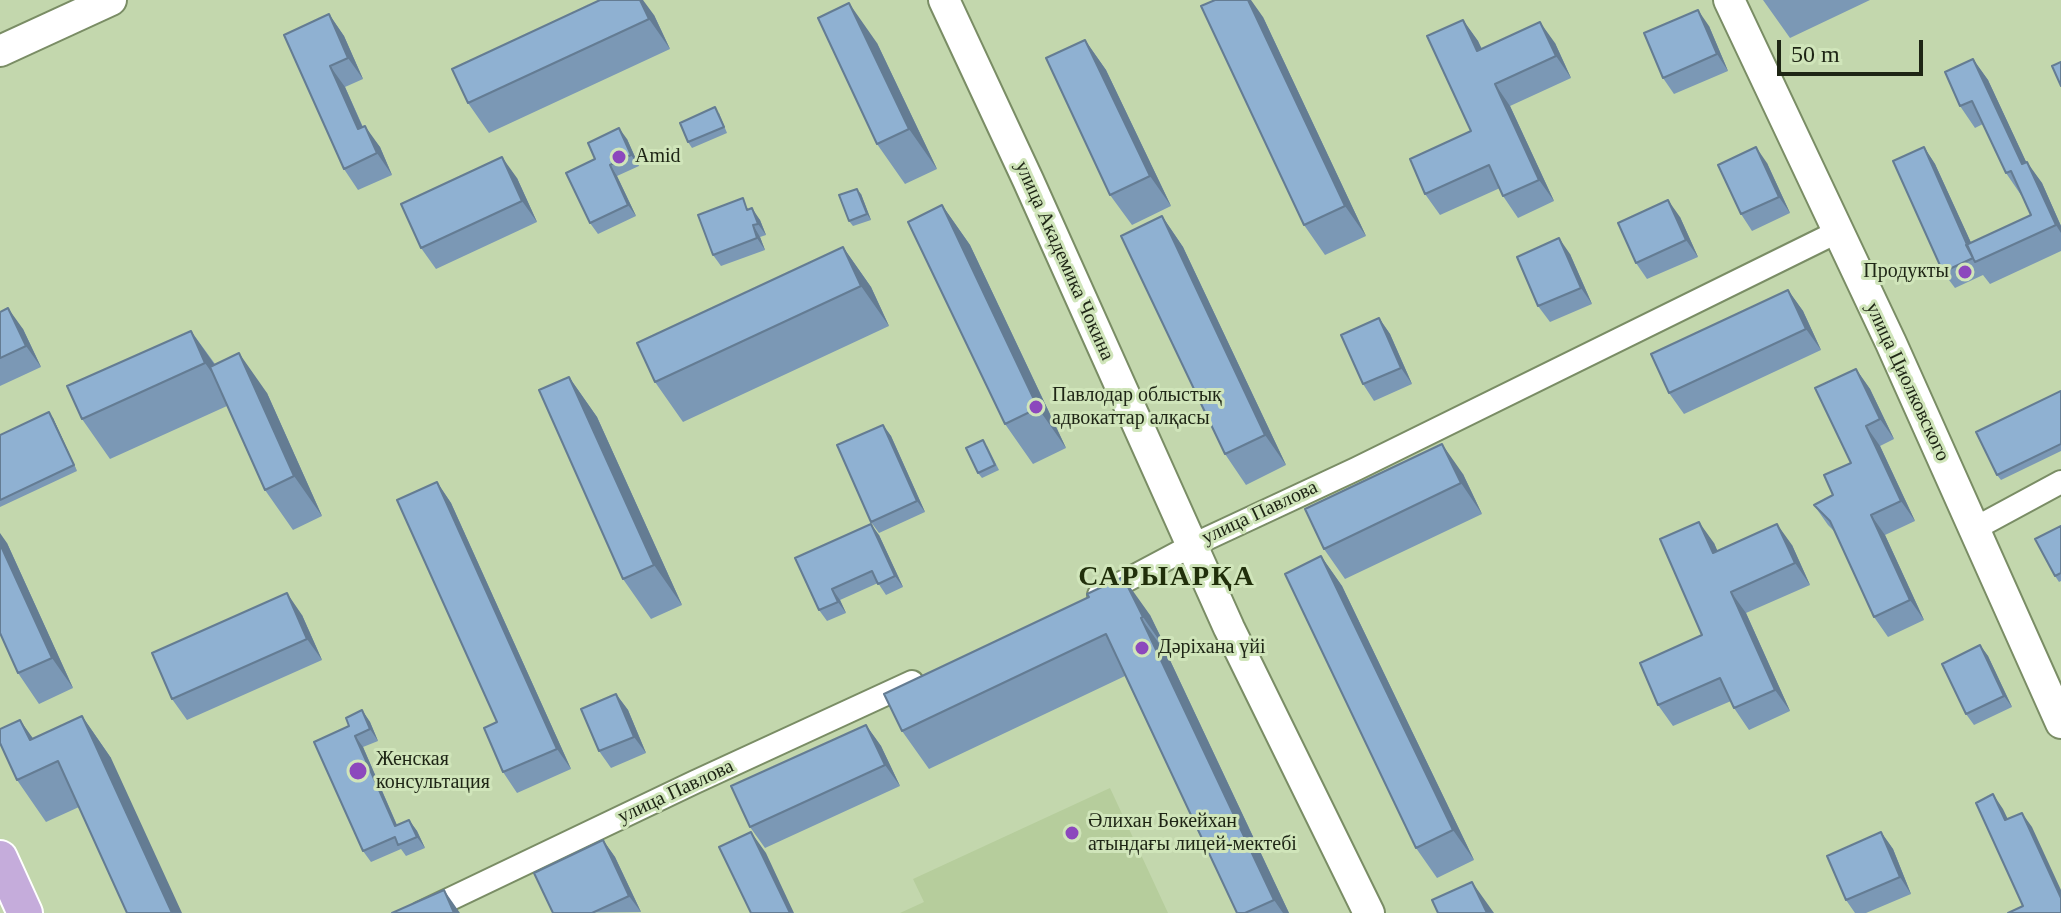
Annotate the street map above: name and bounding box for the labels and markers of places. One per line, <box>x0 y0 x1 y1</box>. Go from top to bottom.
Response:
place label: Amid <box>635 145 681 169</box>
marker: Amid <box>610 148 628 166</box>
place label: Продукты <box>1863 260 1949 284</box>
marker: Продукты <box>1956 263 1974 281</box>
place label: Павлодар облыстық адвокаттар алқасы <box>1052 384 1222 431</box>
marker: Павлодар облыстық адвокаттар алқасы <box>1027 398 1045 416</box>
place label: Дәріхана үйі <box>1158 636 1266 660</box>
marker: Дәріхана үйі <box>1133 639 1151 657</box>
place label: Женская консультация <box>376 748 490 795</box>
marker: Женская консультация <box>347 760 369 782</box>
place label: Әлихан Бөкейхан атындағы лицей-мектебі <box>1088 810 1297 857</box>
marker: Әлихан Бөкейхан атындағы лицей-мектебі <box>1063 824 1081 842</box>

